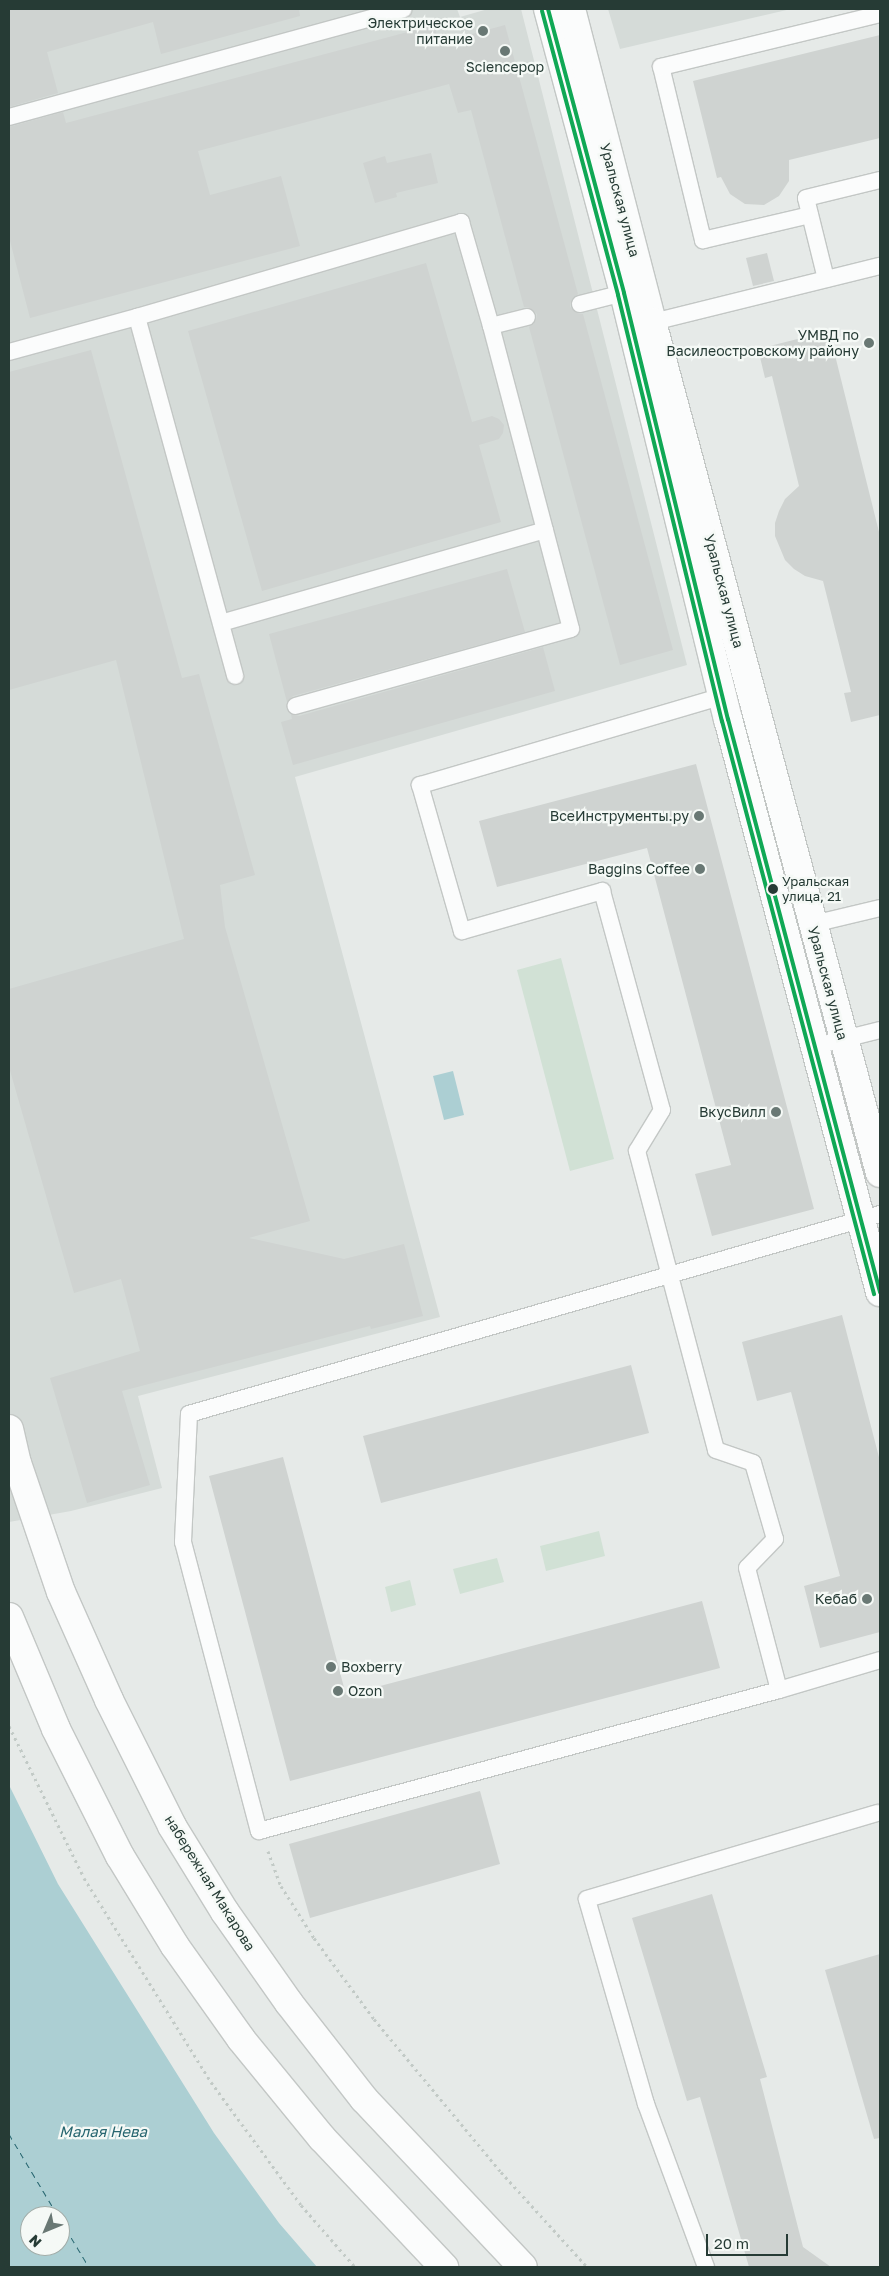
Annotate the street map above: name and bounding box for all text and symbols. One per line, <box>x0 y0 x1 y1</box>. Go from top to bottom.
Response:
place label: Электрическое питание <box>368 15 473 48</box>
marker: Электрическое питание <box>477 25 489 37</box>
marker: Sciencepop <box>499 45 511 57</box>
place label: Sciencepop <box>466 59 544 75</box>
street label: Уральская улица <box>597 141 643 259</box>
place label: УМВД по Василеостровскому району <box>666 327 859 360</box>
marker: УМВД по Василеостровскому району <box>863 337 875 349</box>
street label: Уральская улица <box>701 532 747 650</box>
place label: ВсеИнструменты.ру <box>550 808 689 824</box>
marker: ВсеИнструменты.ру <box>693 810 705 822</box>
place label: Baggins Coffee <box>588 861 690 877</box>
marker: Baggins Coffee <box>694 863 706 875</box>
place label: Уральская улица, 21 <box>782 874 849 905</box>
marker: Уральская улица, 21 <box>768 884 778 894</box>
street label: Уральская улица <box>805 924 851 1042</box>
place label: ВкусВилл <box>699 1104 766 1120</box>
marker: ВкусВилл <box>770 1106 782 1118</box>
place label: Кебаб <box>815 1591 857 1607</box>
marker: Кебаб <box>861 1593 873 1605</box>
place label: Boxberry <box>341 1659 402 1675</box>
marker: Boxberry <box>325 1661 337 1673</box>
place label: Ozon <box>348 1683 382 1699</box>
marker: Ozon <box>332 1685 344 1697</box>
street label: набережная Макарова <box>161 1812 259 1954</box>
water label: Малая Нева <box>59 2123 147 2141</box>
north arrow <box>20 2206 70 2256</box>
scale bar <box>709 2224 792 2256</box>
text: N <box>25 2231 45 2251</box>
text: 20 m <box>714 2234 749 2252</box>

